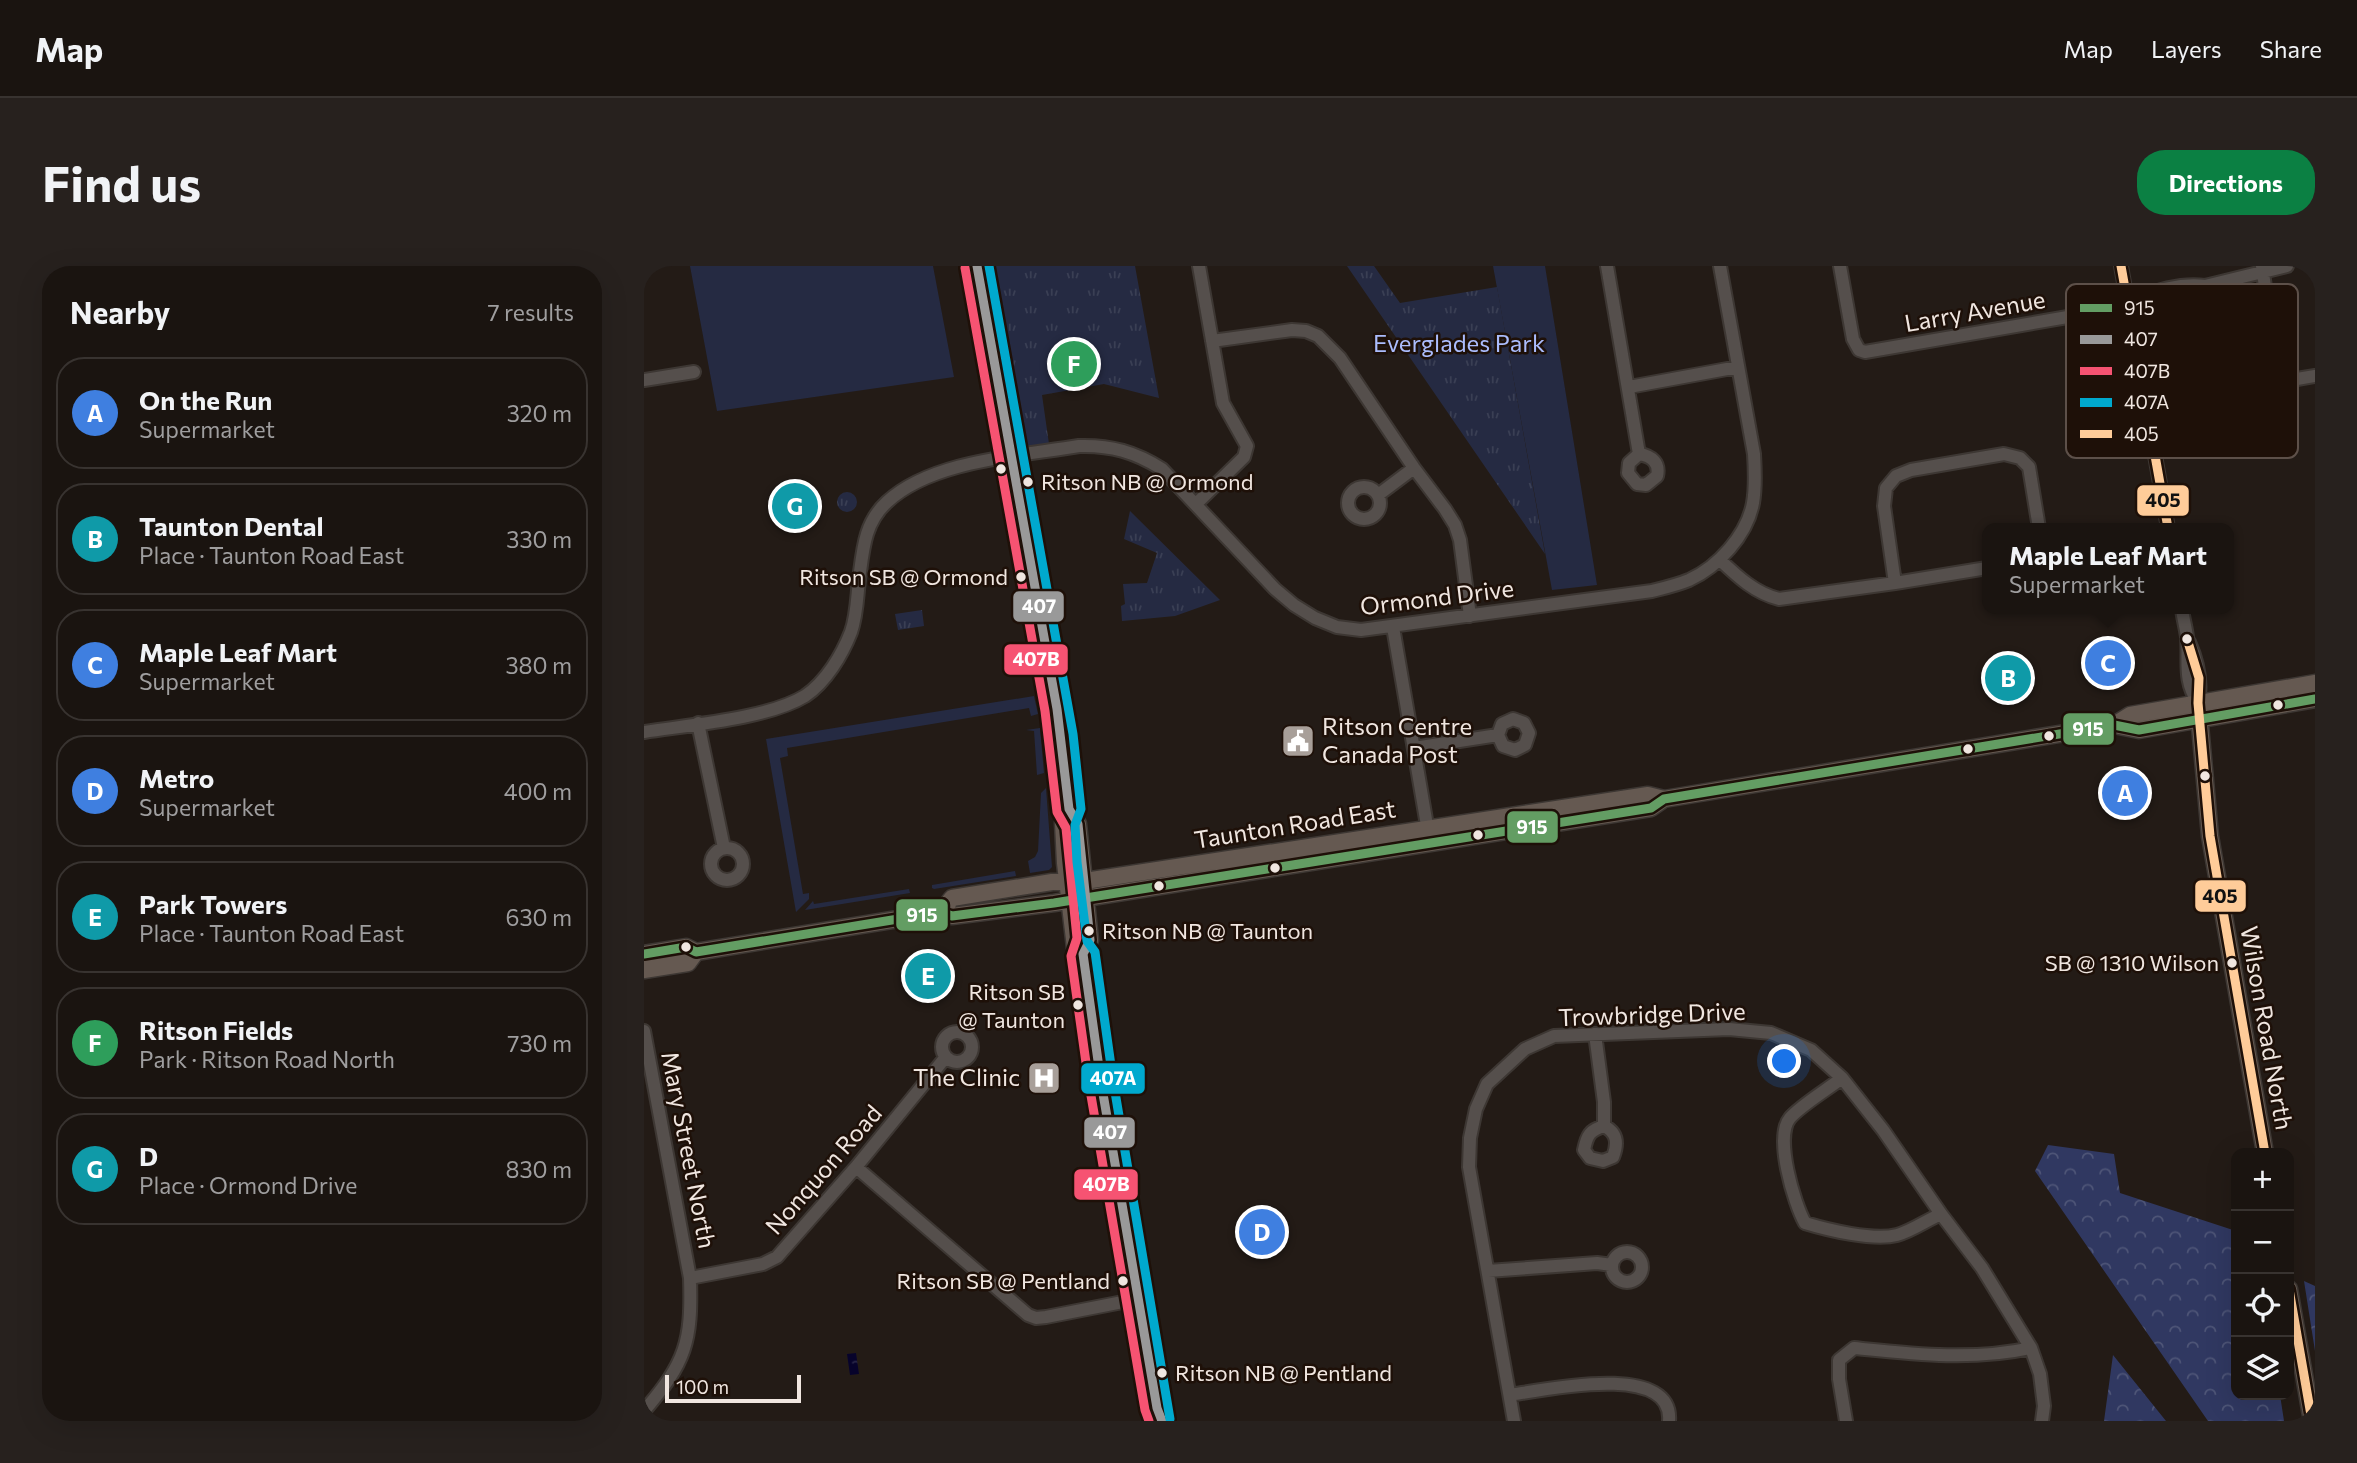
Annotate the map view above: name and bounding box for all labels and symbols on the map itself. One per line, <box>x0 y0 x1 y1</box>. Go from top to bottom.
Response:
street label: Larry Avenue <box>1902 284 2047 337</box>
legend <box>2066 284 2298 458</box>
text: 915 <box>2124 296 2155 319</box>
text: 407 <box>2124 327 2158 350</box>
park label: Everglades Park <box>1373 328 1545 357</box>
pin: F <box>1051 338 1097 390</box>
text: 407B <box>2124 359 2170 382</box>
text: 407A <box>2124 390 2169 413</box>
text: 405 <box>2124 422 2159 445</box>
unlabelled marker <box>994 462 1008 476</box>
place label: Ritson NB @ Ormond <box>1041 468 1253 495</box>
marker: Ritson NB @ Ormond <box>1021 475 1035 489</box>
pin: G <box>772 480 818 532</box>
line badge: 405 <box>2136 484 2190 517</box>
text: 405 <box>2145 488 2181 511</box>
place label: Ritson SB @ Ormond <box>799 563 1008 590</box>
marker: Ritson SB @ Ormond <box>1014 570 1028 584</box>
street label: Ormond Drive <box>1358 573 1515 620</box>
line badge: 407 <box>1012 590 1065 623</box>
text: 407 <box>1022 594 1056 617</box>
unlabelled marker <box>2180 632 2194 646</box>
pin: C <box>2085 637 2131 689</box>
line badge: 407B <box>1003 643 1069 676</box>
text: 407B <box>1012 647 1060 670</box>
pin: B <box>1985 652 2031 704</box>
unlabelled marker <box>2271 698 2285 712</box>
place label: Ritson Centre Canada Post <box>1322 711 1472 768</box>
line badge: 915 <box>2062 712 2115 746</box>
text: 915 <box>2072 717 2104 740</box>
public building icon: Ritson Centre Canada Post <box>1279 722 1317 760</box>
unlabelled marker <box>2042 729 2056 743</box>
unlabelled marker <box>1961 742 1975 756</box>
pin: A <box>2102 767 2148 819</box>
unlabelled marker <box>2198 769 2212 783</box>
street label: Taunton Road East <box>1192 793 1398 854</box>
line badge: 915 <box>1506 810 1559 844</box>
text: 915 <box>1516 815 1548 838</box>
unlabelled marker <box>1471 828 1485 842</box>
unlabelled marker <box>1268 861 1282 875</box>
unlabelled marker <box>1152 879 1166 893</box>
line badge: 405 <box>2194 879 2247 913</box>
text: 405 <box>2202 884 2238 907</box>
line badge: 915 <box>895 898 949 932</box>
text: 915 <box>906 903 938 926</box>
place label: Ritson NB @ Taunton <box>1102 917 1313 944</box>
street label: Wilson Road North <box>2235 923 2300 1132</box>
marker: Ritson NB @ Taunton <box>1082 924 1096 938</box>
unlabelled marker <box>679 940 693 954</box>
place label: SB @ 1310 Wilson <box>2045 949 2219 976</box>
pin: E <box>905 950 951 1002</box>
marker: SB @ 1310 Wilson <box>2225 956 2239 970</box>
place label: Ritson SB @ Taunton <box>958 978 1065 1033</box>
street label: Trowbridge Drive <box>1558 996 1746 1031</box>
marker: Ritson SB @ Taunton <box>1071 998 1085 1012</box>
your location <box>1767 1044 1801 1078</box>
street label: Mary Street North <box>656 1049 723 1251</box>
hospital icon: The Clinic <box>1025 1059 1063 1097</box>
place label: The Clinic <box>913 1062 1020 1091</box>
line badge: 407A <box>1080 1062 1146 1095</box>
text: 407A <box>1090 1066 1137 1089</box>
street label: Nonquon Road <box>759 1098 887 1240</box>
line badge: 407 <box>1083 1116 1136 1149</box>
text: 407 <box>1093 1120 1127 1143</box>
line badge: 407B <box>1073 1168 1139 1201</box>
text: 407B <box>1082 1172 1130 1195</box>
pin: D <box>1239 1206 1285 1258</box>
place label: Ritson SB @ Pentland <box>897 1267 1110 1294</box>
marker: Ritson SB @ Pentland <box>1116 1274 1130 1288</box>
place label: Ritson NB @ Pentland <box>1175 1359 1392 1386</box>
marker: Ritson NB @ Pentland <box>1155 1366 1169 1380</box>
scale bar <box>665 1372 802 1404</box>

